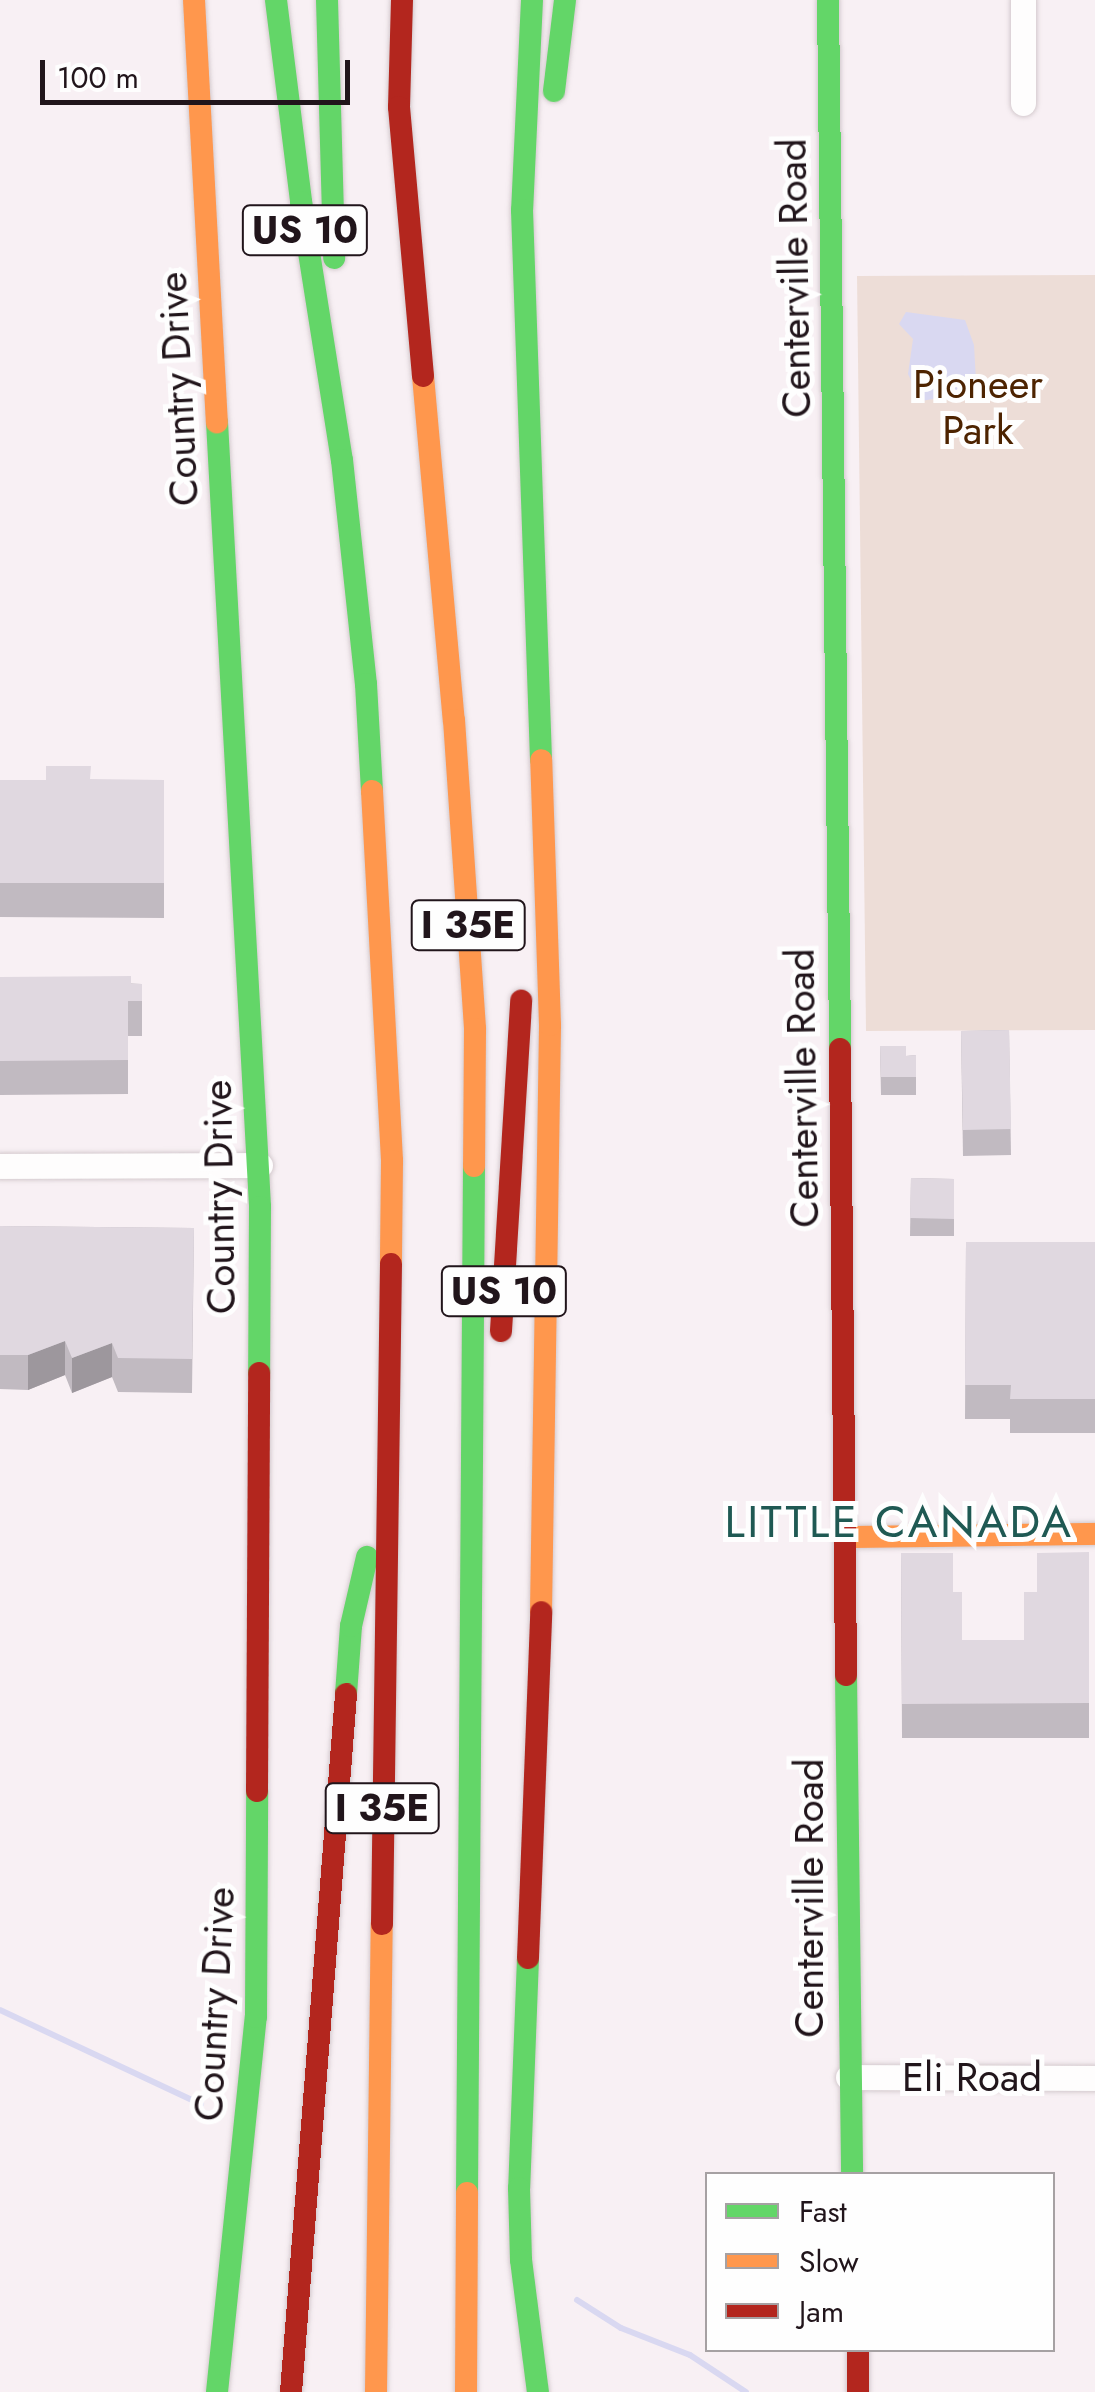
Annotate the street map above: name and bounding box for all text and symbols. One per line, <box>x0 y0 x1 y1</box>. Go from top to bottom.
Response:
scale bar <box>45 40 355 102</box>
text: 100 m <box>57 56 139 99</box>
street label: Centerville Road <box>768 138 820 418</box>
road number: US 10 <box>240 197 370 263</box>
street label: Country Drive <box>148 271 208 507</box>
park label: Pioneer Park <box>913 360 1043 454</box>
road number: I 35E <box>410 892 526 958</box>
street label: Centerville Road <box>776 948 828 1228</box>
street label: Country Drive <box>193 1079 245 1315</box>
road number: US 10 <box>439 1258 569 1324</box>
district label: LITTLE CANADA <box>725 1495 1073 1549</box>
street label: Centerville Road <box>785 1758 833 2038</box>
road number: I 35E <box>324 1775 440 1841</box>
street label: Country Drive <box>184 1886 244 2122</box>
street label: Eli Road <box>902 2053 1042 2101</box>
legend <box>705 2172 1055 2352</box>
text: Fast <box>799 2190 847 2233</box>
text: Slow <box>799 2240 859 2283</box>
text: Jam <box>799 2290 844 2333</box>

